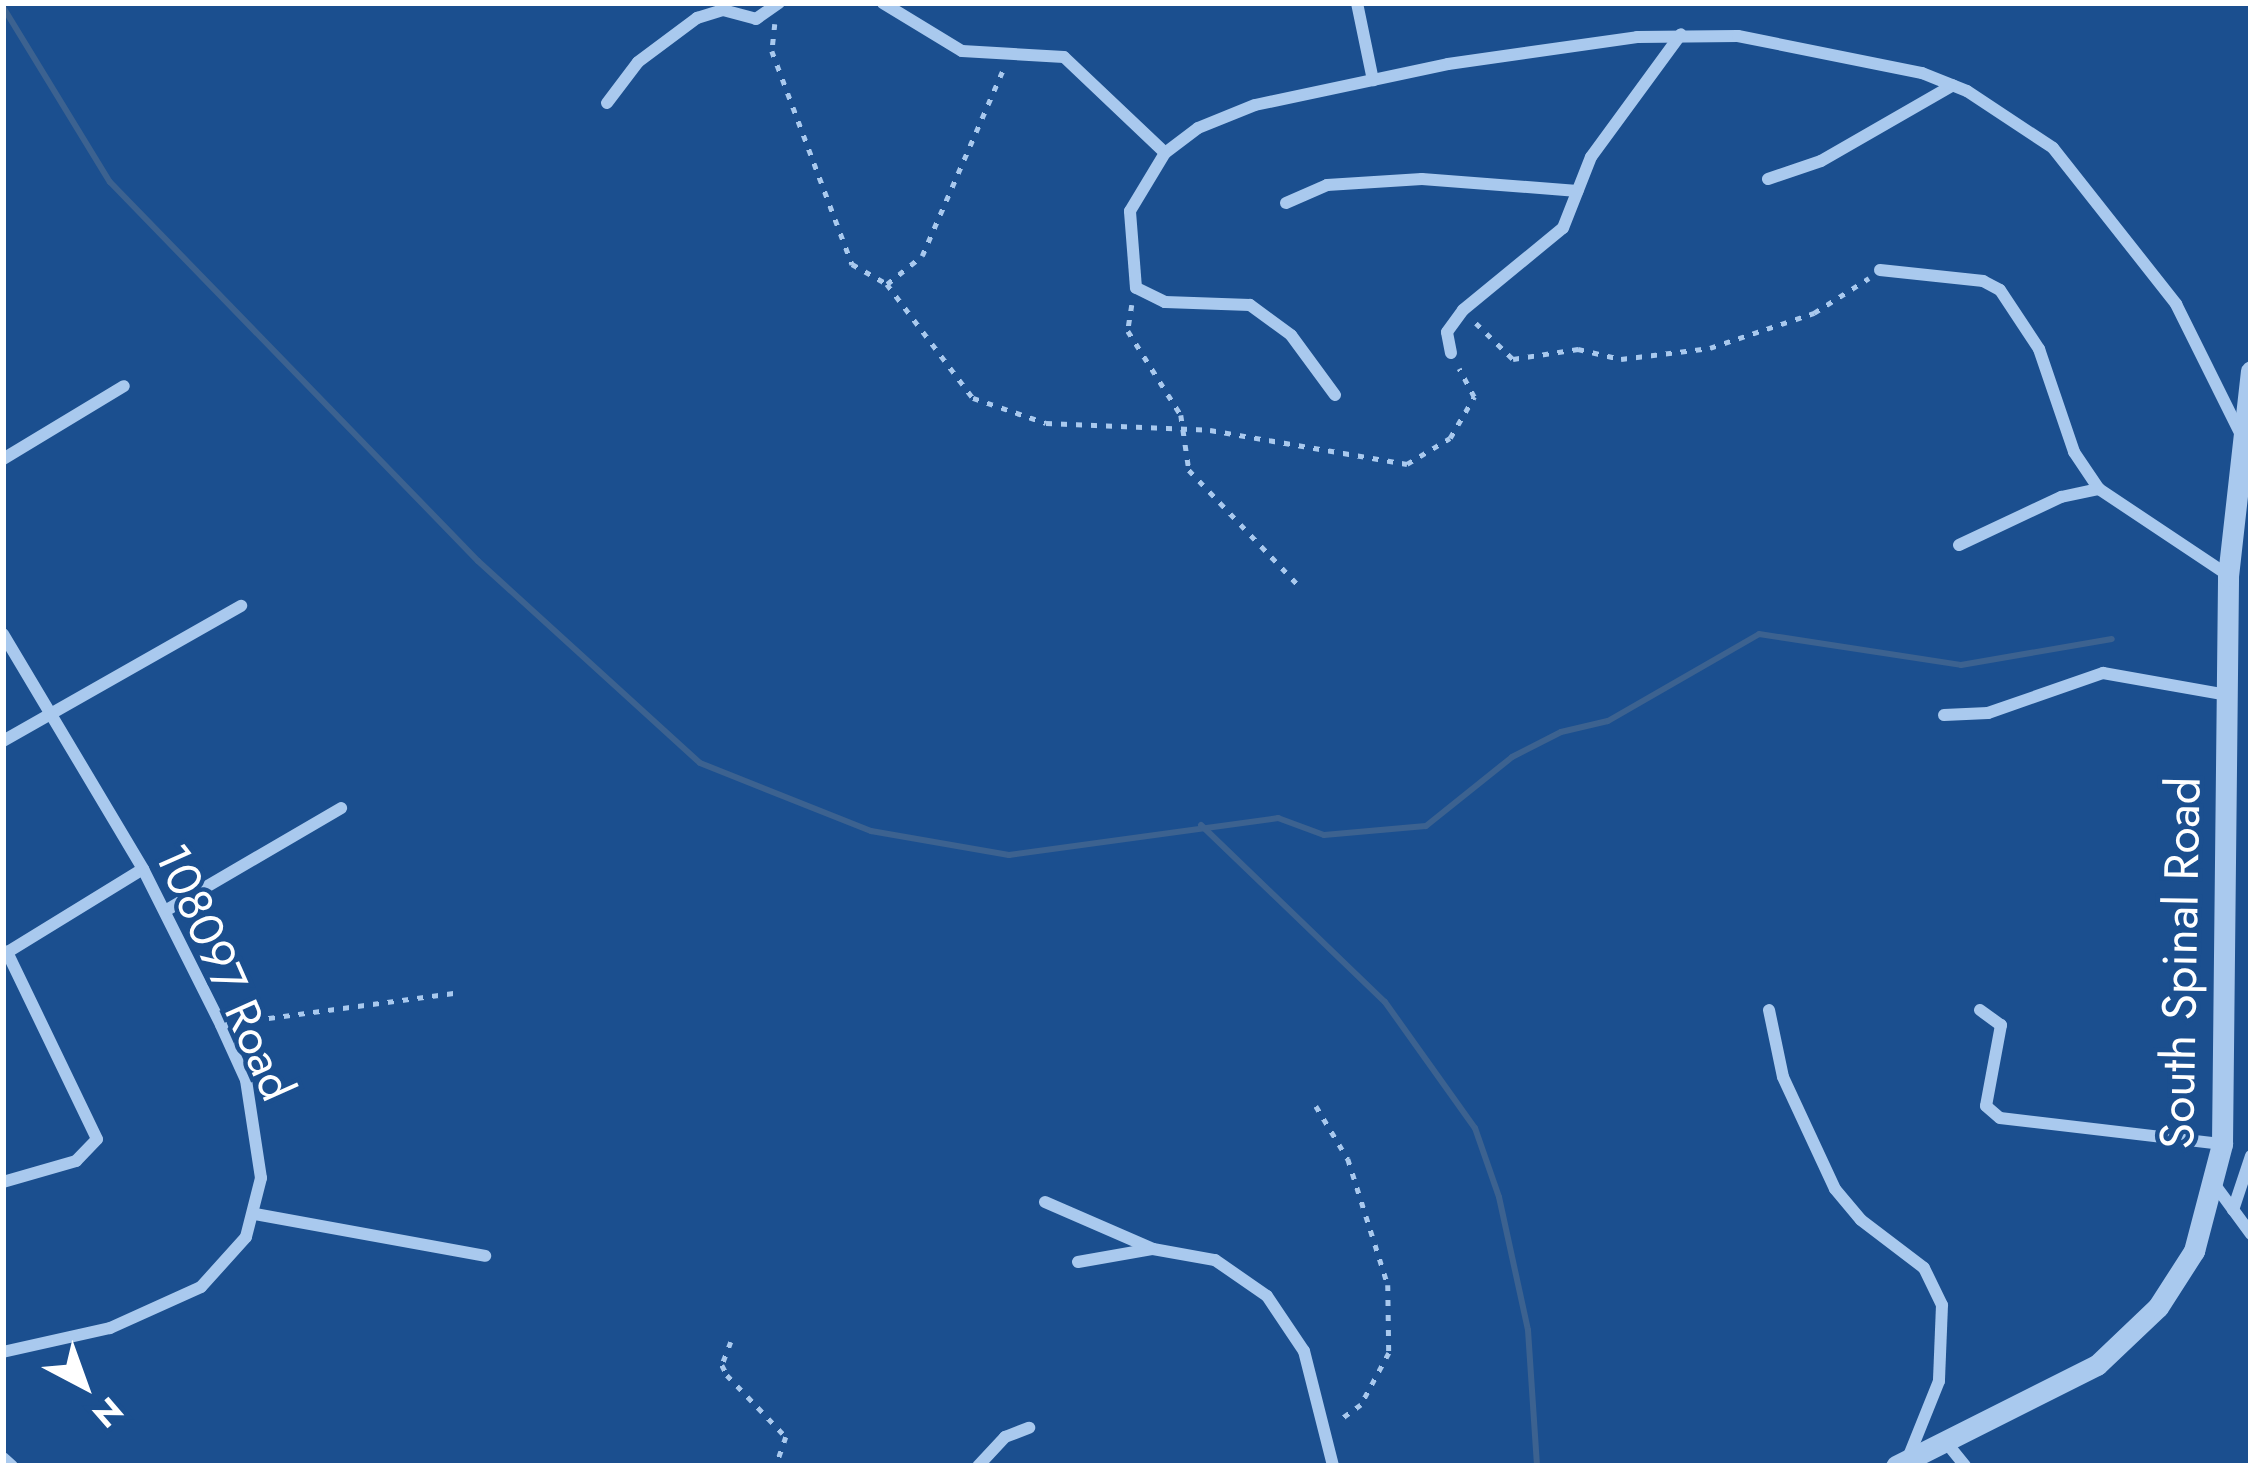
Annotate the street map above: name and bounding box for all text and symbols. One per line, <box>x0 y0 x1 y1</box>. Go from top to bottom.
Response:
street label: South Spinal Road <box>2148 776 2212 1150</box>
street label: 108097 Road <box>143 835 307 1109</box>
north arrow <box>24 1325 144 1445</box>
text: N <box>83 1386 133 1439</box>

